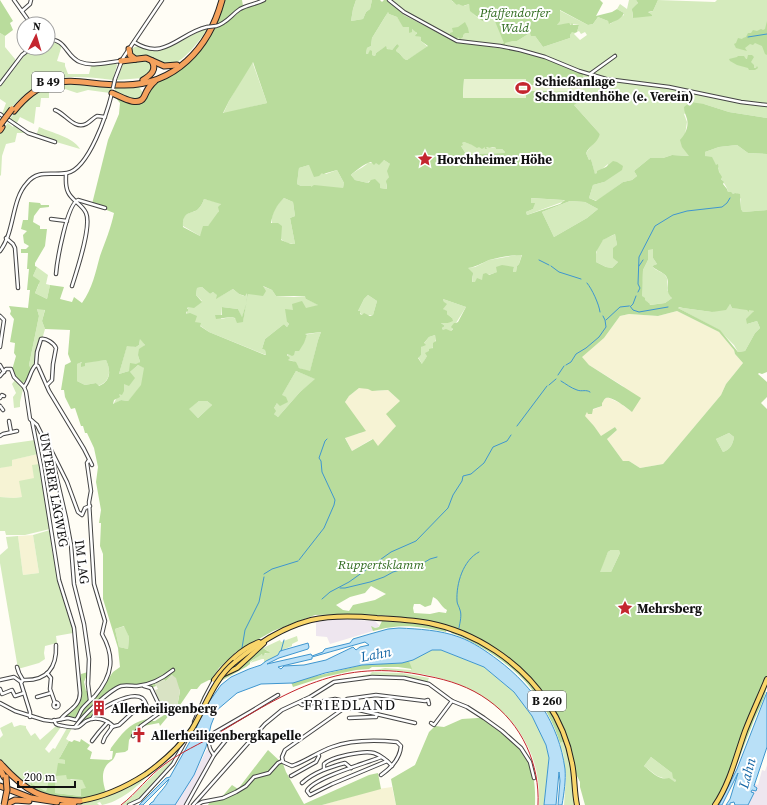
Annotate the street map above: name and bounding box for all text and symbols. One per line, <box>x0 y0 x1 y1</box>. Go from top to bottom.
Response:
park label: Pfaffendorfer Wald <box>479 4 551 36</box>
north arrow <box>16 16 56 56</box>
text: N <box>32 19 41 34</box>
road number: B 49 <box>32 72 64 92</box>
place label: Schießanlage Schmidtenhöhe (e. Verein) <box>535 73 693 105</box>
sports icon: Schießanlage Schmidtenhöhe (e. Verein) <box>514 79 532 97</box>
place icon: Horchheimer Höhe <box>416 150 434 168</box>
place label: Horchheimer Höhe <box>437 151 552 168</box>
street label: UNTERER LAGWEG <box>36 432 72 549</box>
street label: IM LAG <box>71 539 93 585</box>
park label: Ruppertsklamm <box>337 556 425 573</box>
place icon: Mehrsberg <box>616 599 634 617</box>
place label: Mehrsberg <box>637 600 702 617</box>
water label: Lahn <box>358 641 393 667</box>
road number: B 260 <box>528 691 566 711</box>
district label: FRIEDLAND <box>304 694 396 715</box>
building icon: Allerheiligenberg <box>90 699 108 717</box>
place label: Allerheiligenberg <box>111 700 217 717</box>
church icon: Allerheiligenbergkapelle <box>130 726 148 744</box>
place label: Allerheiligenbergkapelle <box>151 727 301 744</box>
water label: Lahn <box>733 755 761 791</box>
scale bar <box>18 763 75 789</box>
text: 200 m <box>24 769 56 785</box>

